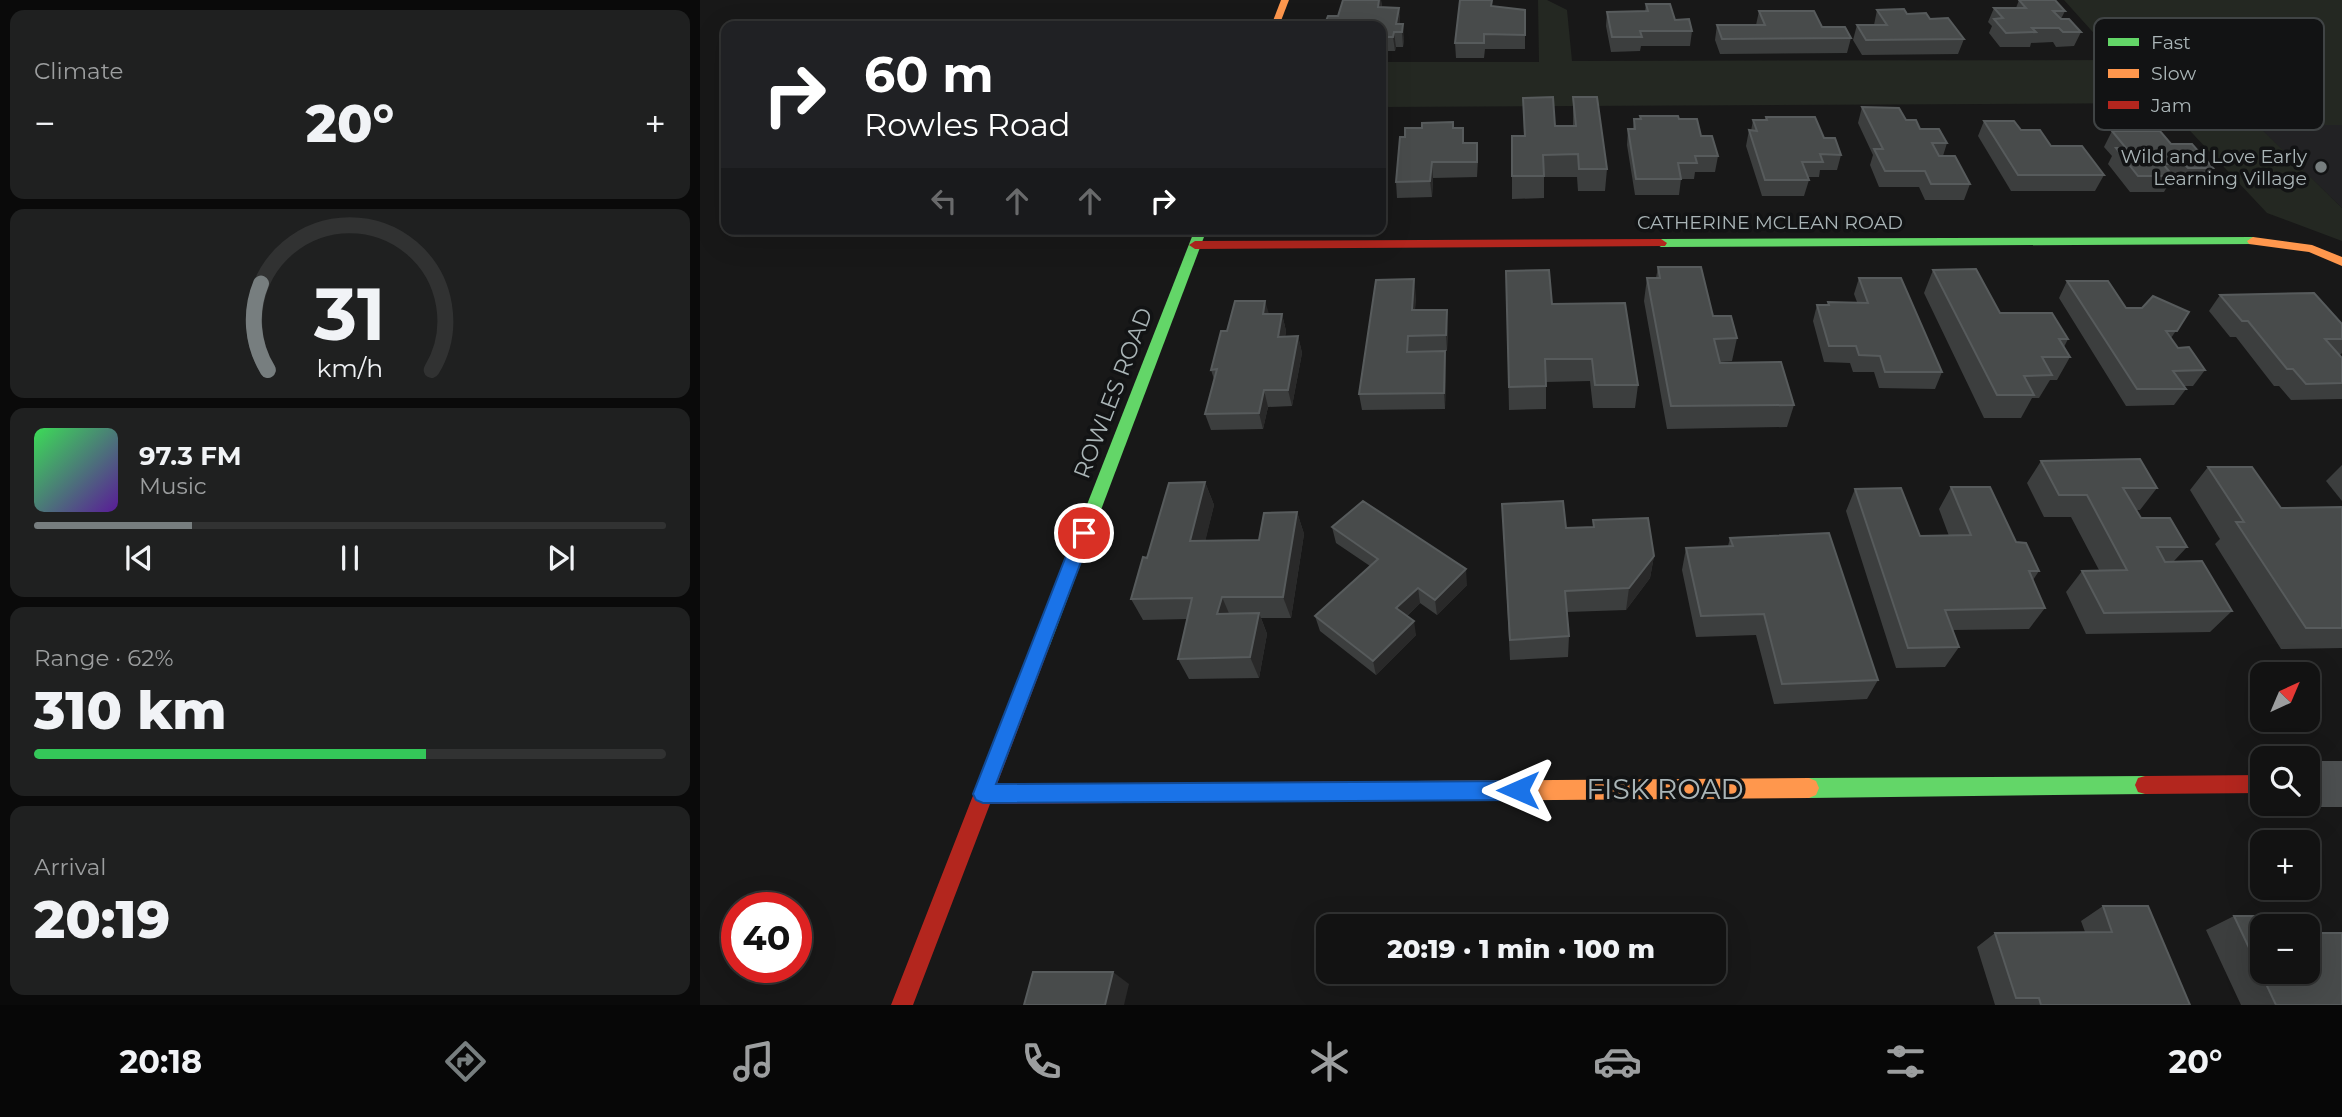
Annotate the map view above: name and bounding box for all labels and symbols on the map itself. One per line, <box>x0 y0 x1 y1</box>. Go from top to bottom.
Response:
legend <box>2094 18 2324 130</box>
text: Fast <box>2151 31 2191 54</box>
text: Slow <box>2151 62 2196 85</box>
text: Jam <box>2150 94 2192 117</box>
place label: Wild and Love Early Learning Village <box>2121 145 2308 190</box>
marker: Wild and Love Early Learning Village <box>2313 159 2329 175</box>
street label: CATHERINE MCLEAN ROAD <box>1637 211 1903 234</box>
street label: ROWLES ROAD <box>1068 304 1158 482</box>
pin <box>1054 503 1114 563</box>
north arrow <box>2250 662 2320 732</box>
position arrow <box>1481 753 1555 827</box>
street label: FISK ROAD <box>1586 772 1744 806</box>
speed limit sign: 40 <box>721 892 812 983</box>

